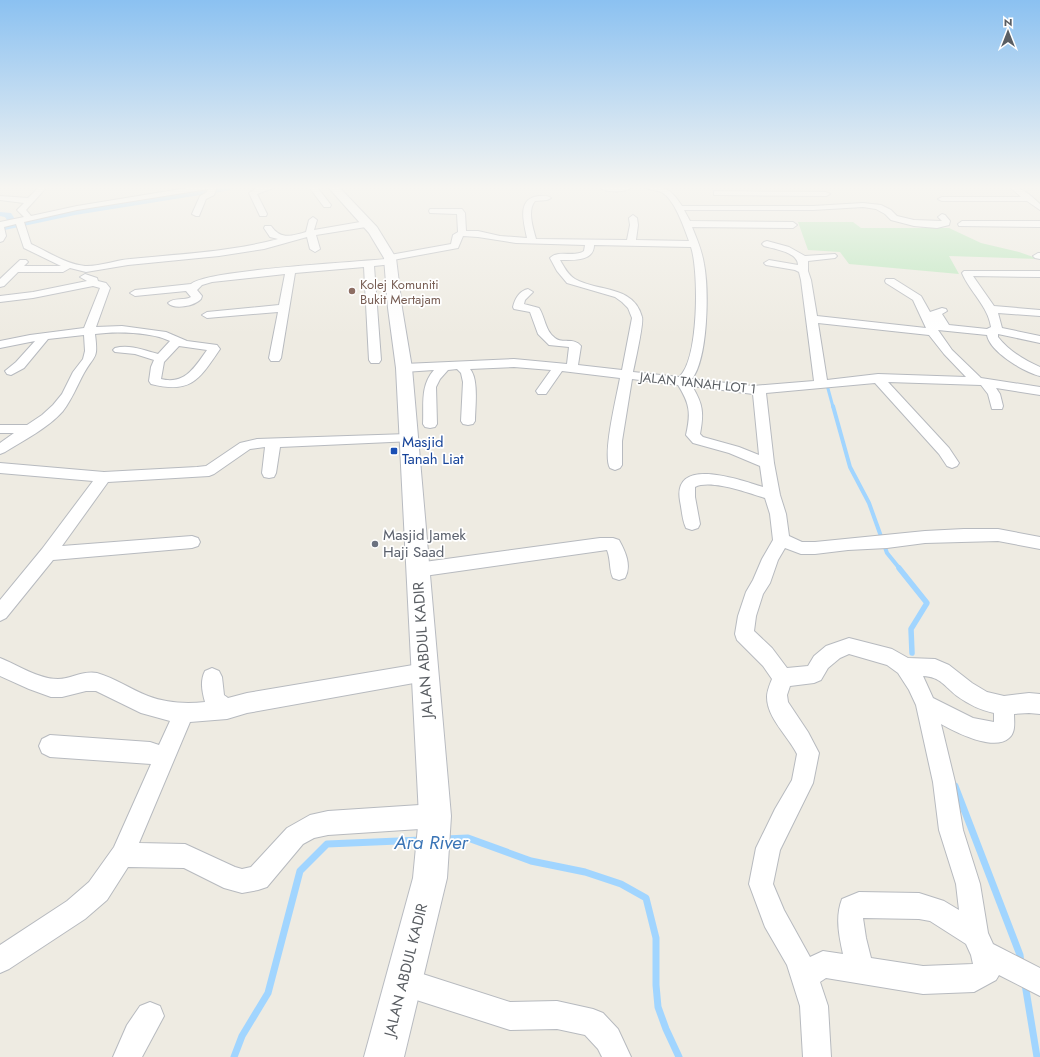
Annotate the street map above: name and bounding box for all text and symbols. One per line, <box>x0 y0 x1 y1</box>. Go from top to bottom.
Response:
north arrow <box>988 12 1028 52</box>
text: N <box>1004 14 1012 30</box>
place label: Kolej Komuniti Bukit Mertajam <box>360 275 441 309</box>
marker: Kolej Komuniti Bukit Mertajam <box>347 286 357 296</box>
street label: JALAN TANAH LOT 1 <box>637 367 757 399</box>
place label: Masjid Tanah Liat <box>402 431 464 470</box>
marker: Masjid Tanah Liat <box>389 446 399 456</box>
place label: Masjid Jamek Haji Saad <box>383 524 466 563</box>
marker: Masjid Jamek Haji Saad <box>370 539 380 549</box>
street label: JALAN ABDUL KADIR <box>407 581 439 721</box>
water label: Ara River <box>393 829 469 856</box>
street label: JALAN ABDUL KADIR <box>378 901 433 1041</box>

